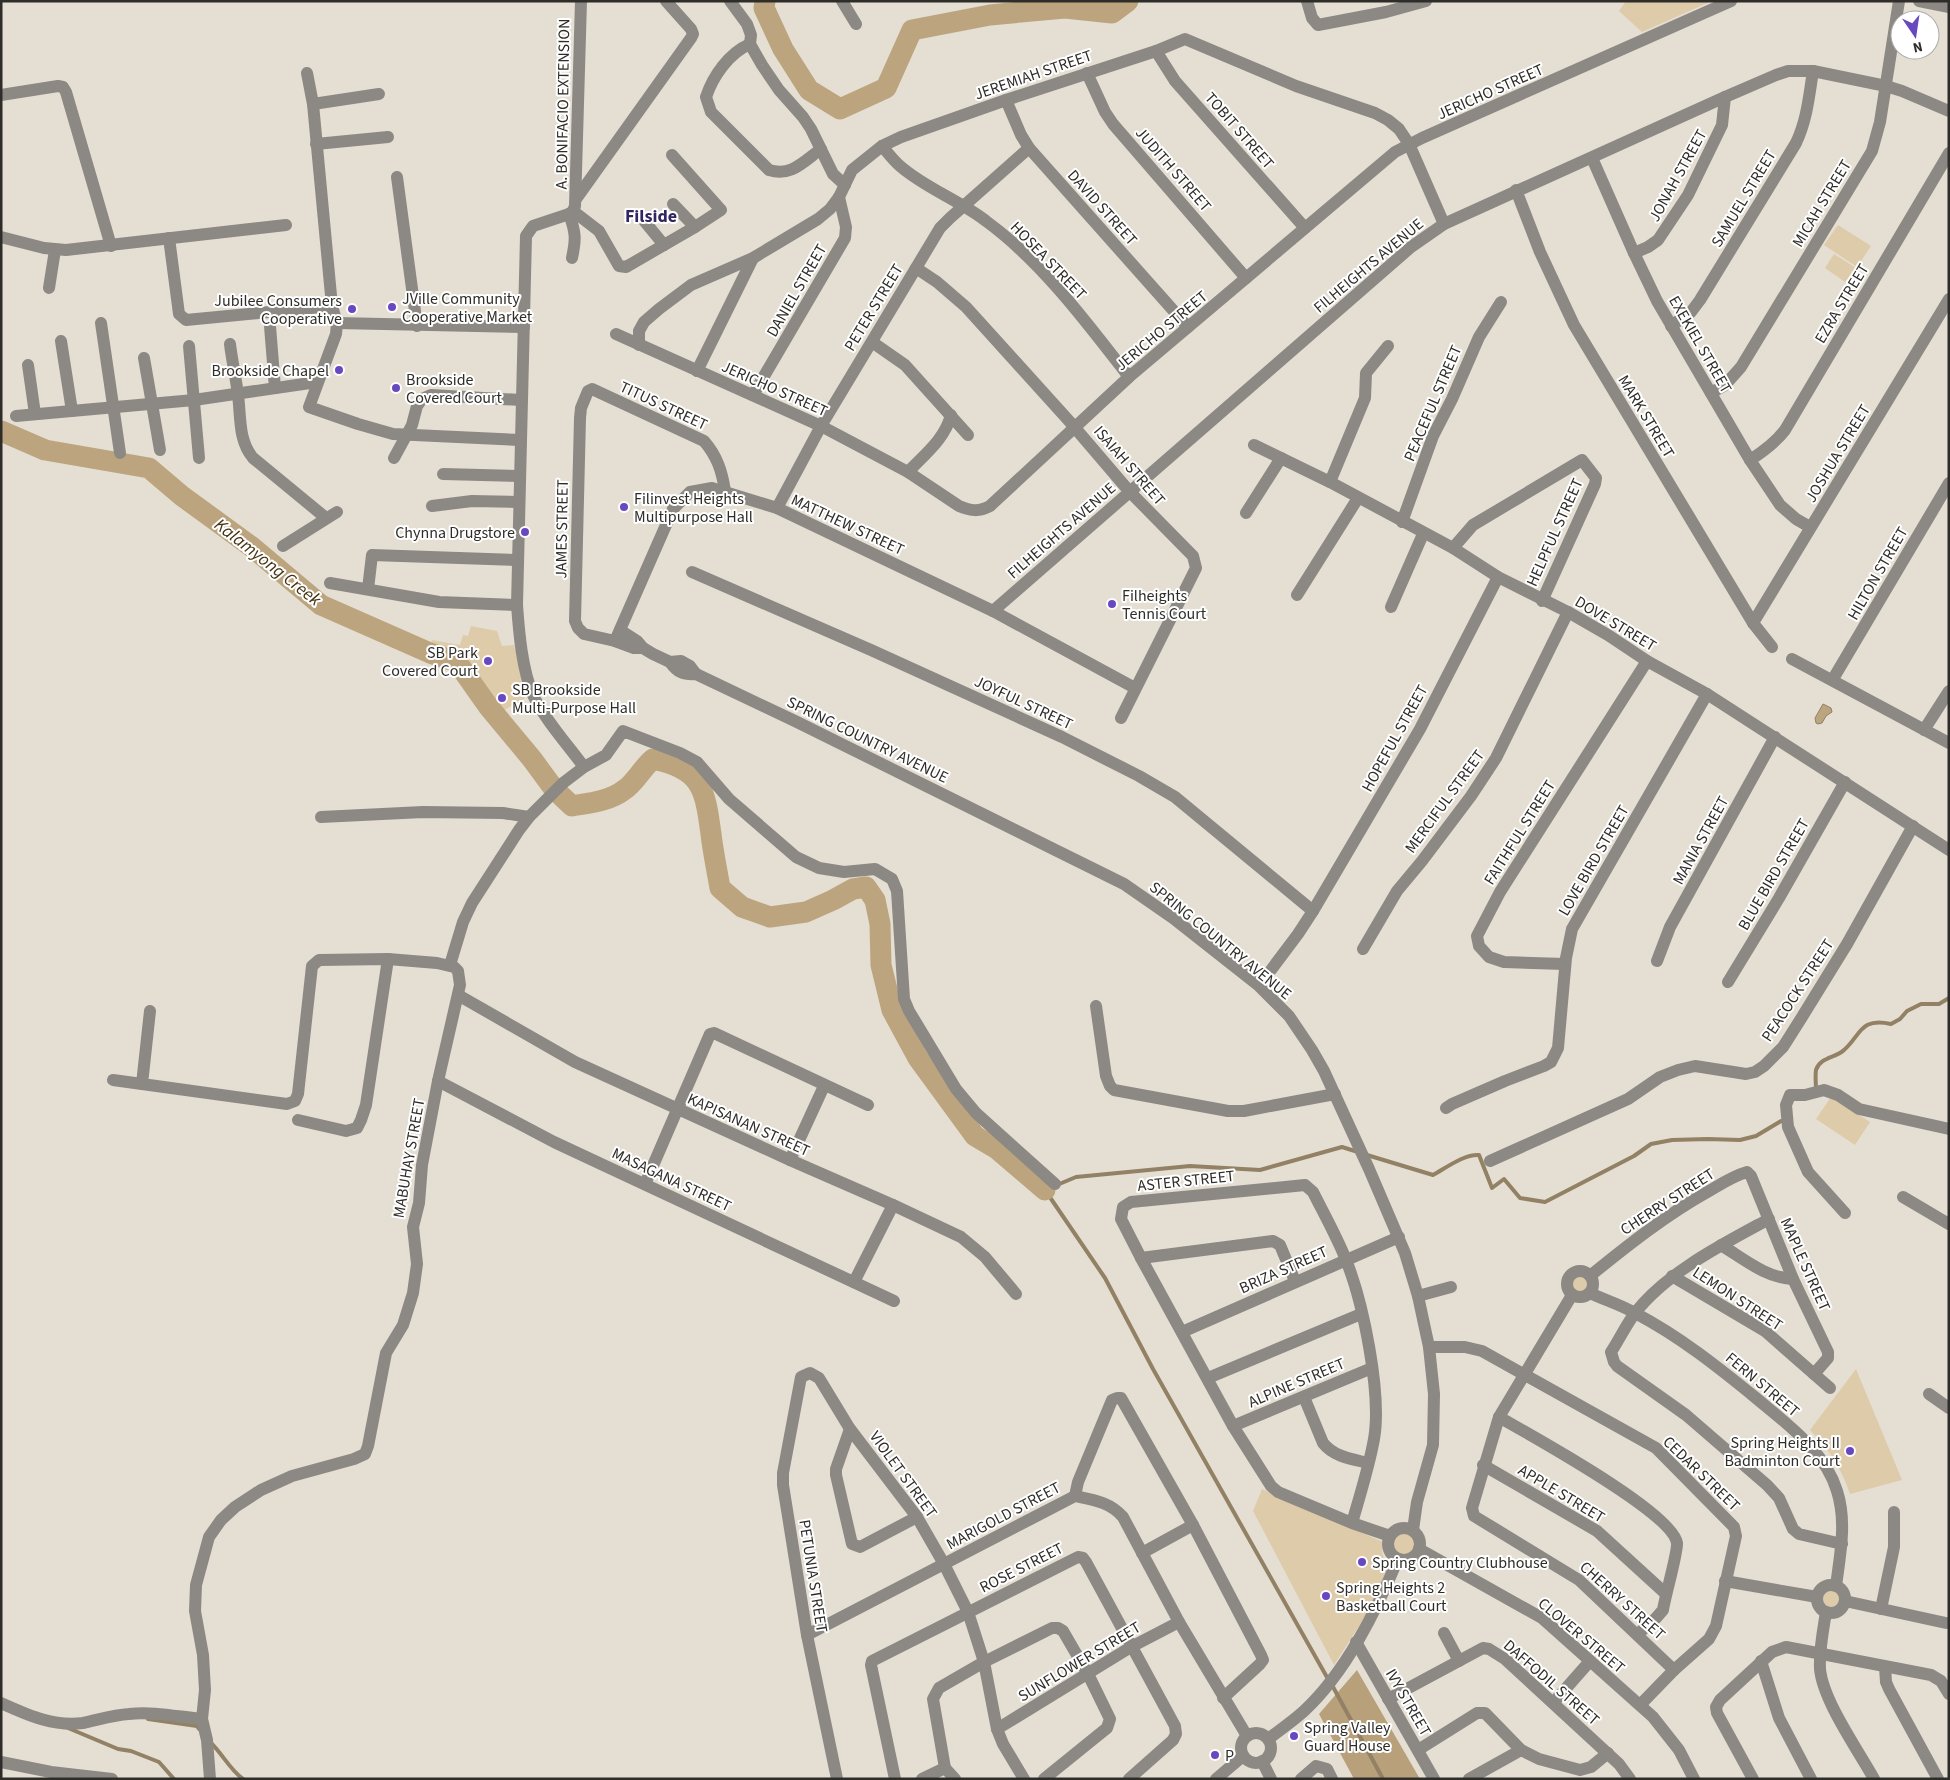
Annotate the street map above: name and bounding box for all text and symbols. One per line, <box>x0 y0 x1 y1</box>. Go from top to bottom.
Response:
north arrow <box>1890 10 1940 60</box>
street label: A. BONIFACIO EXTENSION <box>551 18 575 190</box>
text: N <box>1911 36 1924 57</box>
street label: JEREMIAH STREET <box>972 44 1096 105</box>
street label: JERICHO STREET <box>1434 58 1547 125</box>
street label: TOBIT STREET <box>1200 87 1279 174</box>
street label: JUDITH STREET <box>1130 123 1216 217</box>
street label: JONAH STREET <box>1643 125 1712 226</box>
street label: SAMUEL STREET <box>1706 145 1782 251</box>
street label: MICAH STREET <box>1787 155 1857 251</box>
street label: DAVID STREET <box>1062 165 1142 251</box>
district label: Filside <box>625 204 677 229</box>
street label: FILHEIGHTS AVENUE <box>1309 213 1428 318</box>
street label: HOSEA STREET <box>1005 217 1092 305</box>
street label: DANIEL STREET <box>761 240 833 341</box>
street label: PETER STREET <box>839 259 909 355</box>
street label: EZRA STREET <box>1809 259 1875 347</box>
street label: JERICHO STREET <box>1111 285 1213 376</box>
place label: JVille Community Cooperative Market <box>402 288 533 328</box>
place label: Jubilee Consumers Cooperative <box>214 290 342 330</box>
street label: EXEKIEL STREET <box>1663 292 1737 398</box>
marker: JVille Community Cooperative Market <box>386 301 398 313</box>
marker: Jubilee Consumers Cooperative <box>346 303 358 315</box>
street label: PEACEFUL STREET <box>1399 342 1467 465</box>
street label: JERICHO STREET <box>718 356 832 422</box>
place label: Brookside Chapel <box>211 360 329 382</box>
marker: Brookside Chapel <box>333 364 345 376</box>
place label: Brookside Covered Court <box>406 369 503 409</box>
street label: MARK STREET <box>1613 371 1680 463</box>
street label: TITUS STREET <box>616 376 711 436</box>
marker: Brookside Covered Court <box>390 382 402 394</box>
street label: JOSHUA STREET <box>1800 400 1876 507</box>
street label: ISAIAH STREET <box>1088 421 1170 511</box>
street label: HELPFUL STREET <box>1521 474 1589 590</box>
street label: FILHEIGHTS AVENUE <box>1003 477 1121 584</box>
street label: JAMES STREET <box>550 479 574 579</box>
place label: Filinvest Heights Multipurpose Hall <box>634 488 753 528</box>
street label: MATTHEW STREET <box>787 489 908 561</box>
marker: Filinvest Heights Multipurpose Hall <box>618 501 630 513</box>
water label: Kalamyong Creek <box>209 513 327 612</box>
place label: Chynna Drugstore <box>395 522 515 544</box>
street label: HILTON STREET <box>1842 523 1914 624</box>
marker: Chynna Drugstore <box>519 526 531 538</box>
place label: Filheights Tennis Court <box>1122 585 1207 625</box>
street label: DOVE STREET <box>1571 591 1661 657</box>
marker: Filheights Tennis Court <box>1106 598 1118 610</box>
place label: SB Park Covered Court <box>382 642 479 682</box>
marker: SB Park Covered Court <box>482 655 494 667</box>
street label: JOYFUL STREET <box>971 671 1077 735</box>
place label: SB Brookside Multi-Purpose Hall <box>512 679 636 719</box>
street label: HOPEFUL STREET <box>1356 681 1434 796</box>
street label: SPRING COUNTRY AVENUE <box>783 691 952 789</box>
marker: SB Brookside Multi-Purpose Hall <box>496 692 508 704</box>
street label: MERCIFUL STREET <box>1400 745 1490 858</box>
street label: FAITHFUL STREET <box>1479 776 1561 889</box>
street label: MANIA STREET <box>1667 792 1734 889</box>
street label: LOVE BIRD STREET <box>1553 801 1635 920</box>
street label: BLUE BIRD STREET <box>1733 814 1815 934</box>
street label: SPRING COUNTRY AVENUE <box>1145 877 1296 1005</box>
street label: PEACOCK STREET <box>1756 935 1839 1046</box>
street label: KAPISANAN STREET <box>684 1088 814 1162</box>
street label: MABUHAY STREET <box>388 1096 430 1220</box>
street label: MASAGANA STREET <box>608 1143 735 1217</box>
street label: CHERRY STREET <box>1616 1163 1719 1241</box>
street label: ASTER STREET <box>1136 1165 1236 1197</box>
street label: MAPLE STREET <box>1775 1214 1836 1315</box>
street label: BRIZA STREET <box>1236 1240 1331 1299</box>
street label: LEMON STREET <box>1688 1261 1787 1336</box>
street label: FERN STREET <box>1721 1347 1804 1422</box>
street label: ALPINE STREET <box>1245 1352 1349 1413</box>
street label: VIOLET STREET <box>864 1427 942 1523</box>
street label: CEDAR STREET <box>1658 1431 1745 1517</box>
place label: Spring Heights II Badminton Court <box>1724 1432 1841 1472</box>
marker: Spring Heights II Badminton Court <box>1844 1445 1856 1457</box>
street label: APPLE STREET <box>1514 1459 1609 1529</box>
street label: MARIGOLD STREET <box>943 1476 1065 1555</box>
street label: PETUNIA STREET <box>793 1518 833 1635</box>
street label: ROSE STREET <box>976 1537 1067 1598</box>
place label: Spring Country Clubhouse <box>1372 1552 1548 1574</box>
marker: Spring Country Clubhouse <box>1356 1556 1368 1568</box>
street label: CHERRY STREET <box>1575 1556 1670 1645</box>
place label: Spring Heights 2 Basketball Court <box>1336 1577 1447 1617</box>
marker: Spring Heights 2 Basketball Court <box>1320 1590 1332 1602</box>
street label: CLOVER STREET <box>1533 1593 1630 1679</box>
street label: SUNFLOWER STREET <box>1014 1616 1145 1707</box>
street label: DAFFODIL STREET <box>1498 1635 1605 1731</box>
street label: IVY STREET <box>1380 1665 1437 1741</box>
place label: Spring Valley Guard House <box>1304 1717 1391 1757</box>
marker: Spring Valley Guard House <box>1288 1730 1300 1742</box>
place label: P <box>1225 1745 1234 1767</box>
marker: P <box>1209 1749 1221 1761</box>

